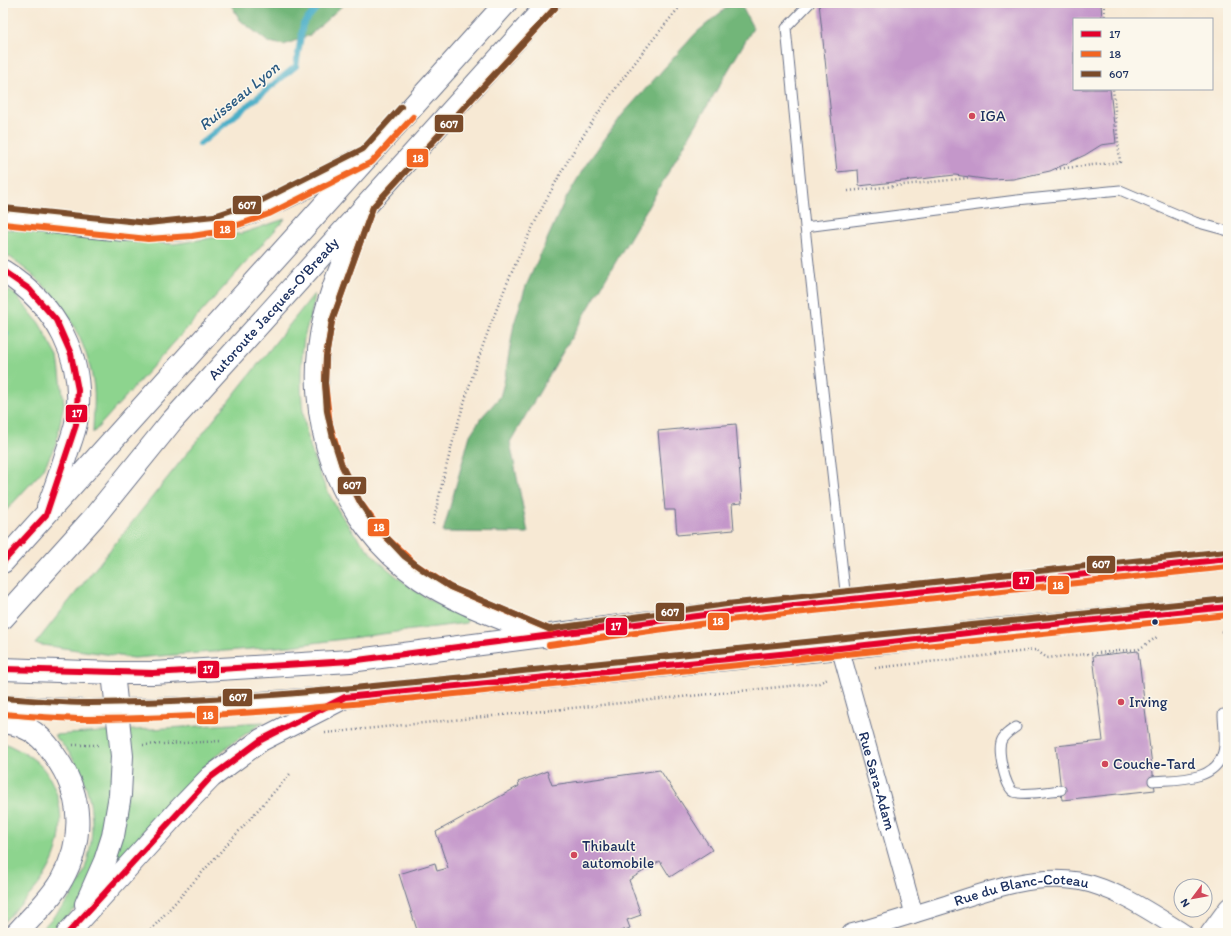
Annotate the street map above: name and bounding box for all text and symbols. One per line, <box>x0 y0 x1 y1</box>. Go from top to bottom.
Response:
legend <box>1073 18 1213 90</box>
text: 17 <box>1109 27 1121 41</box>
text: 18 <box>1109 47 1122 61</box>
water label: Ruisseau Lyon <box>195 58 283 134</box>
text: 607 <box>1109 67 1129 81</box>
place label: IGA <box>980 107 1006 125</box>
marker: IGA <box>967 111 977 121</box>
line badge: 607 <box>434 114 464 133</box>
text: 607 <box>440 118 459 131</box>
line badge: 18 <box>406 148 429 168</box>
text: 18 <box>412 152 424 165</box>
line badge: 607 <box>232 195 262 215</box>
text: 607 <box>238 199 257 212</box>
line badge: 18 <box>213 220 236 239</box>
text: 18 <box>219 223 231 236</box>
street label: Autoroute Jacques-O'Bready <box>204 234 342 384</box>
line badge: 17 <box>65 404 88 423</box>
text: 17 <box>72 407 83 420</box>
line badge: 607 <box>337 476 367 495</box>
text: 607 <box>343 479 362 492</box>
line badge: 18 <box>367 518 390 537</box>
text: 18 <box>373 521 385 534</box>
line badge: 607 <box>1086 555 1116 574</box>
text: 607 <box>1092 558 1111 571</box>
line badge: 17 <box>1012 571 1035 590</box>
text: 17 <box>1019 574 1030 587</box>
line badge: 18 <box>1047 575 1070 595</box>
text: 18 <box>1052 579 1064 592</box>
line badge: 607 <box>655 602 685 622</box>
text: 607 <box>661 606 680 619</box>
line badge: 18 <box>707 612 730 631</box>
text: 18 <box>712 615 724 628</box>
line badge: 17 <box>605 617 628 636</box>
unlabelled marker <box>1150 617 1160 627</box>
text: 17 <box>611 620 622 633</box>
line badge: 17 <box>197 660 220 679</box>
text: 17 <box>203 663 214 676</box>
line badge: 607 <box>222 688 253 707</box>
text: 607 <box>229 691 248 704</box>
place label: Irving <box>1129 693 1168 711</box>
marker: Irving <box>1116 697 1126 707</box>
line badge: 18 <box>196 705 219 725</box>
text: 18 <box>202 709 214 722</box>
street label: Rue Sara-Adam <box>855 730 899 833</box>
place label: Couche-Tard <box>1113 755 1196 773</box>
marker: Couche-Tard <box>1100 759 1110 769</box>
place label: Thibault automobile <box>582 837 654 872</box>
marker: Thibault automobile <box>569 850 579 860</box>
street label: Rue du Blanc-Coteau <box>952 870 1091 910</box>
north arrow <box>1173 878 1213 918</box>
text: N <box>1177 896 1192 910</box>

